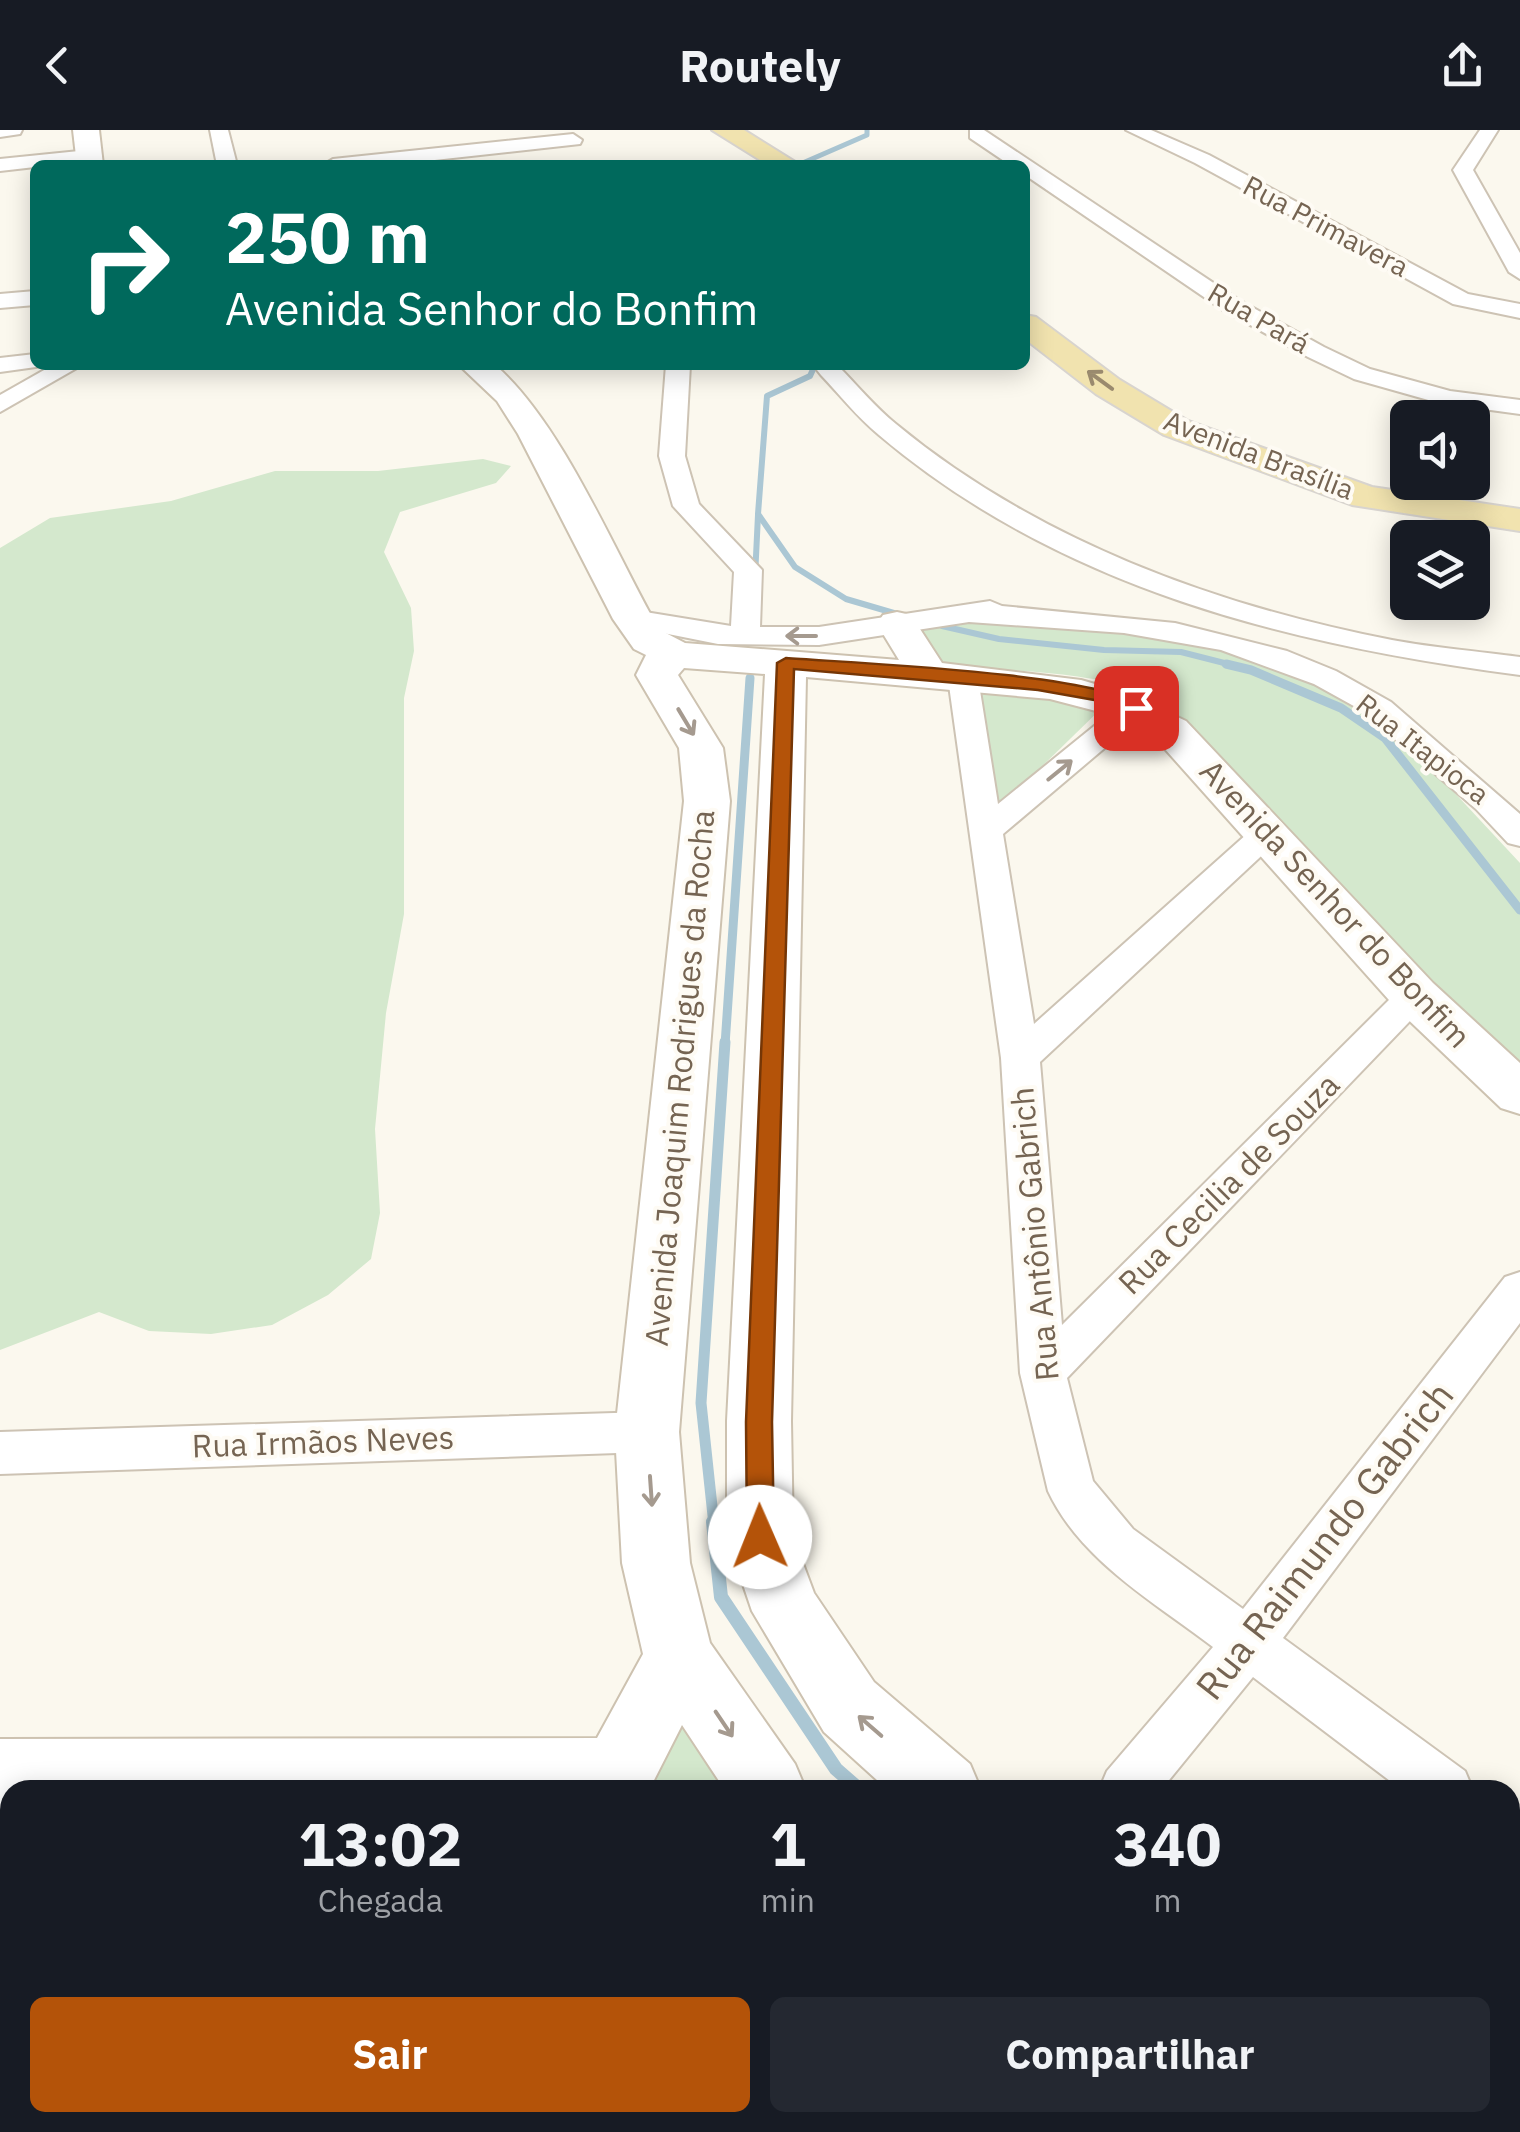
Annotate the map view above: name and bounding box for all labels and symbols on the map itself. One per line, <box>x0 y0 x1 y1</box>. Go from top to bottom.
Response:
street label: Rua Primavera <box>1237 166 1416 285</box>
street label: Rua Pará <box>1201 274 1317 362</box>
one-way arrow <box>1087 370 1114 391</box>
street label: Avenida Brasília <box>1159 401 1359 508</box>
one-way arrow <box>785 626 818 646</box>
pin <box>1094 666 1179 751</box>
street label: Rua Itapioca <box>1349 685 1498 812</box>
one-way arrow <box>675 707 696 736</box>
street label: Avenida Senhor do Bonfim <box>1191 750 1480 1056</box>
one-way arrow <box>1047 759 1073 781</box>
street label: Avenida Joaquim Rodrigues da Rocha <box>635 808 723 1348</box>
street label: Rua Cecilia de Souza <box>1109 1064 1348 1303</box>
street label: Rua Antônio Gabrich <box>1000 1086 1068 1383</box>
street label: Rua Raimundo Gabrich <box>1184 1371 1463 1709</box>
street label: Rua Irmãos Neves <box>191 1415 455 1467</box>
one-way arrow <box>642 1474 661 1506</box>
position arrow <box>708 1485 812 1589</box>
one-way arrow <box>713 1710 734 1738</box>
one-way arrow <box>858 1714 883 1737</box>

